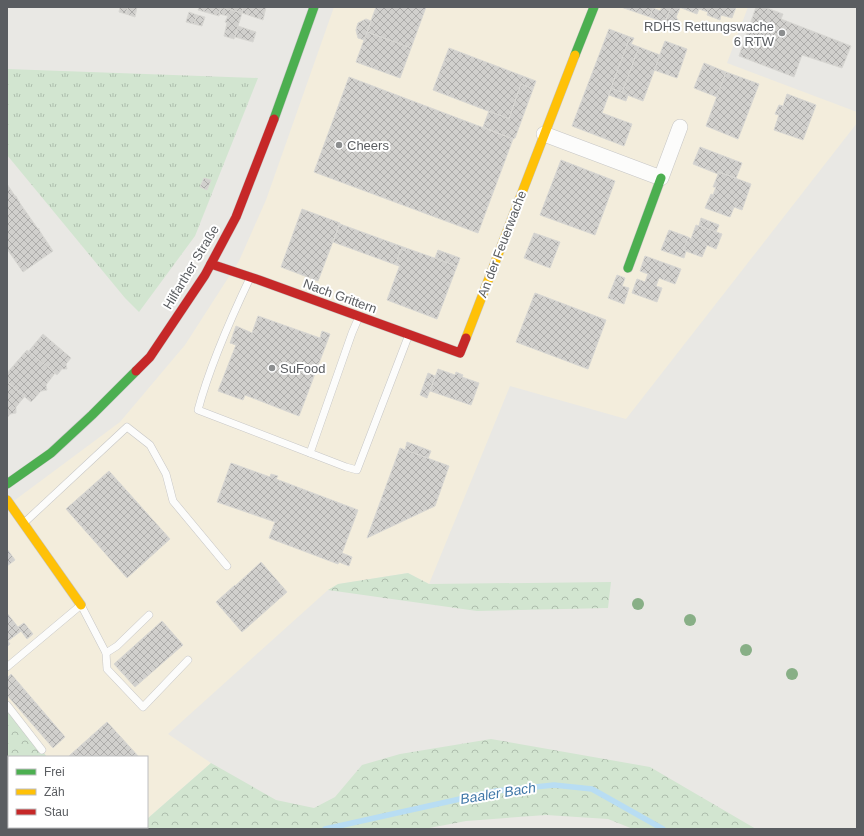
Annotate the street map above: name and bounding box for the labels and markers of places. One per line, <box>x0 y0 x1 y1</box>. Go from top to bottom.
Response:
place label: RDHS Rettungswache 6 RTW <box>644 19 775 49</box>
marker: RDHS Rettungswache 6 RTW <box>777 28 787 38</box>
place label: Cheers <box>347 138 389 153</box>
marker: Cheers <box>334 140 344 150</box>
place label: SuFood <box>280 361 326 376</box>
marker: SuFood <box>267 363 277 373</box>

